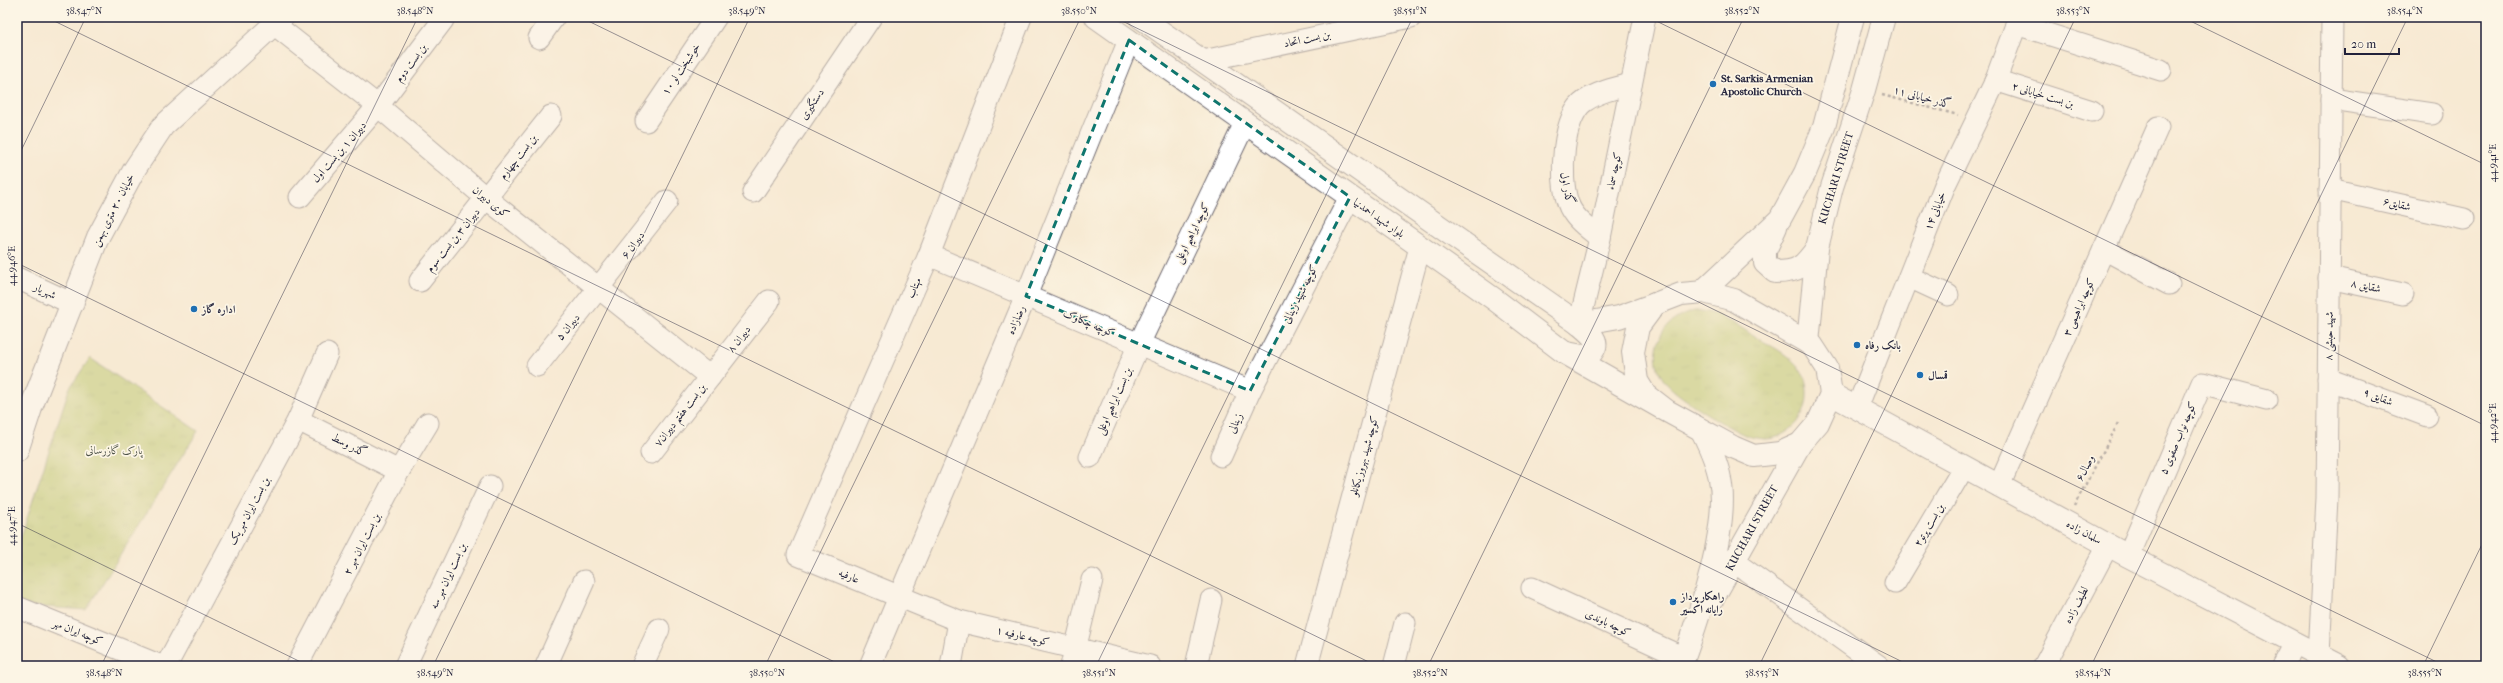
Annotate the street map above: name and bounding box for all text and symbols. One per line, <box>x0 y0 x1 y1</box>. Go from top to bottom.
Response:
text: 38.547°N <box>66 5 103 17</box>
text: 38.548°N <box>396 5 434 17</box>
text: 38.549°N <box>728 5 766 17</box>
text: 38.550°N <box>1061 5 1097 17</box>
text: 38.551°N <box>1393 5 1427 17</box>
text: 38.552°N <box>1724 5 1760 17</box>
text: 38.553°N <box>2056 5 2091 17</box>
text: 38.554°N <box>2387 5 2424 17</box>
street label: بن بست اتحاد <box>1282 28 1332 50</box>
scale bar <box>2345 30 2399 56</box>
text: 20 m <box>2351 37 2376 51</box>
street label: بن بست دوم <box>392 41 432 87</box>
street label: خوشبخت لو ۱۰ <box>659 41 703 97</box>
place label: St. Sarkis Armenian Apostolic Church <box>1720 72 1814 98</box>
marker: St. Sarkis Armenian Apostolic Church <box>1708 79 1718 89</box>
street label: بن بست خیابانی ۲ <box>2010 79 2076 111</box>
street label: گذر خیابانی ۱۱ <box>1892 81 1953 111</box>
street label: دستگیری <box>796 85 827 122</box>
street label: دبیران ۱ بن بست اول <box>309 119 369 185</box>
street label: KUCHARI STREET <box>1816 130 1856 226</box>
street label: بن بست چهارم <box>496 132 542 184</box>
text: 44.941°E <box>2487 144 2499 182</box>
street label: کوچه سماء <box>1604 151 1625 191</box>
street label: گذر اول <box>1557 171 1579 205</box>
street label: خیابان ۲۰ متری بهمن <box>89 172 139 249</box>
street label: کوی دبیران <box>470 183 512 221</box>
street label: خیابانی ۱۴ <box>1921 190 1949 232</box>
street label: شقایق۶ <box>2382 195 2412 213</box>
street label: بلوار شهید احمدنیا <box>1350 196 1407 241</box>
street label: کوچه ابراهیم اوغلی <box>1172 200 1216 267</box>
street label: دبیران ۳ بن بست سوم <box>423 205 485 276</box>
street label: دبیران ۶ <box>619 229 647 261</box>
text: 44.946°E <box>6 246 18 286</box>
street label: کوچه شهید زینالی <box>1280 262 1321 326</box>
street label: مهتاب <box>904 276 925 301</box>
street label: کوچه ابراهیمی ۳ <box>2060 276 2099 339</box>
street label: شقایق ۸ <box>2350 276 2382 296</box>
street label: شهریار <box>31 280 58 303</box>
place label: اداره گاز <box>200 302 235 316</box>
street label: رضازاده <box>1004 303 1028 337</box>
marker: اداره گاز <box>189 304 199 314</box>
street label: کوچه چکاوک <box>1061 306 1117 341</box>
street label: دبیران ۵ <box>553 311 583 343</box>
street label: شهید حبشی ۸ <box>2322 311 2337 361</box>
street label: دبیران ۸ <box>724 323 754 355</box>
place label: بانک رفاه <box>1865 339 1901 352</box>
marker: بانک رفاه <box>1852 340 1862 350</box>
street label: بن بست ابراهیم اوغلی <box>1093 365 1138 438</box>
place label: قمسال <box>1928 369 1948 382</box>
marker: قمسال <box>1915 370 1925 380</box>
street label: بن بست هفتم دبیران۷ <box>651 381 712 452</box>
street label: شقایق ۹ <box>2361 385 2395 409</box>
street label: کوچه نواب صفوی ۵ <box>2157 400 2200 477</box>
text: 44.942°E <box>2487 403 2499 443</box>
street label: زینالی <box>1225 411 1245 435</box>
street label: کوچه شهید بهروز یکانلو <box>1347 415 1382 499</box>
street label: گذر وسط <box>329 429 370 459</box>
park label: پارک گازرسانی <box>85 443 143 458</box>
street label: وصال۶ <box>2073 453 2097 483</box>
street label: بن بست ایران مهر یک <box>226 475 273 548</box>
street label: KUCHARI STREET <box>1723 482 1781 573</box>
street label: بن بست پرتو۲ <box>1911 501 1948 549</box>
text: 44.947°E <box>6 506 18 546</box>
street label: ۲ بن بست ایران مهر <box>341 511 384 577</box>
street label: سلمان زاده <box>2064 517 2104 547</box>
street label: بن بست ایران مهر سه <box>427 541 470 612</box>
street label: عارفیه <box>837 566 861 586</box>
street label: لطیف زاده <box>2061 584 2091 626</box>
place label: راهکار پرداز رایانه اکسیر <box>1679 590 1725 616</box>
marker: راهکار پرداز رایانه اکسیر <box>1668 597 1678 607</box>
street label: کوچه باوندی <box>1583 607 1633 640</box>
street label: کوچه ایران مهر <box>50 616 105 649</box>
street label: کوچه عارفیه ۱ <box>995 624 1051 649</box>
text: 38.548°N <box>85 667 123 679</box>
text: 38.549°N <box>416 667 454 679</box>
text: 38.550°N <box>749 667 785 679</box>
text: 38.551°N <box>1082 667 1116 679</box>
text: 38.552°N <box>1412 667 1448 679</box>
text: 38.553°N <box>1745 667 1780 679</box>
text: 38.554°N <box>2075 667 2112 679</box>
text: 38.555°N <box>2408 667 2443 679</box>

